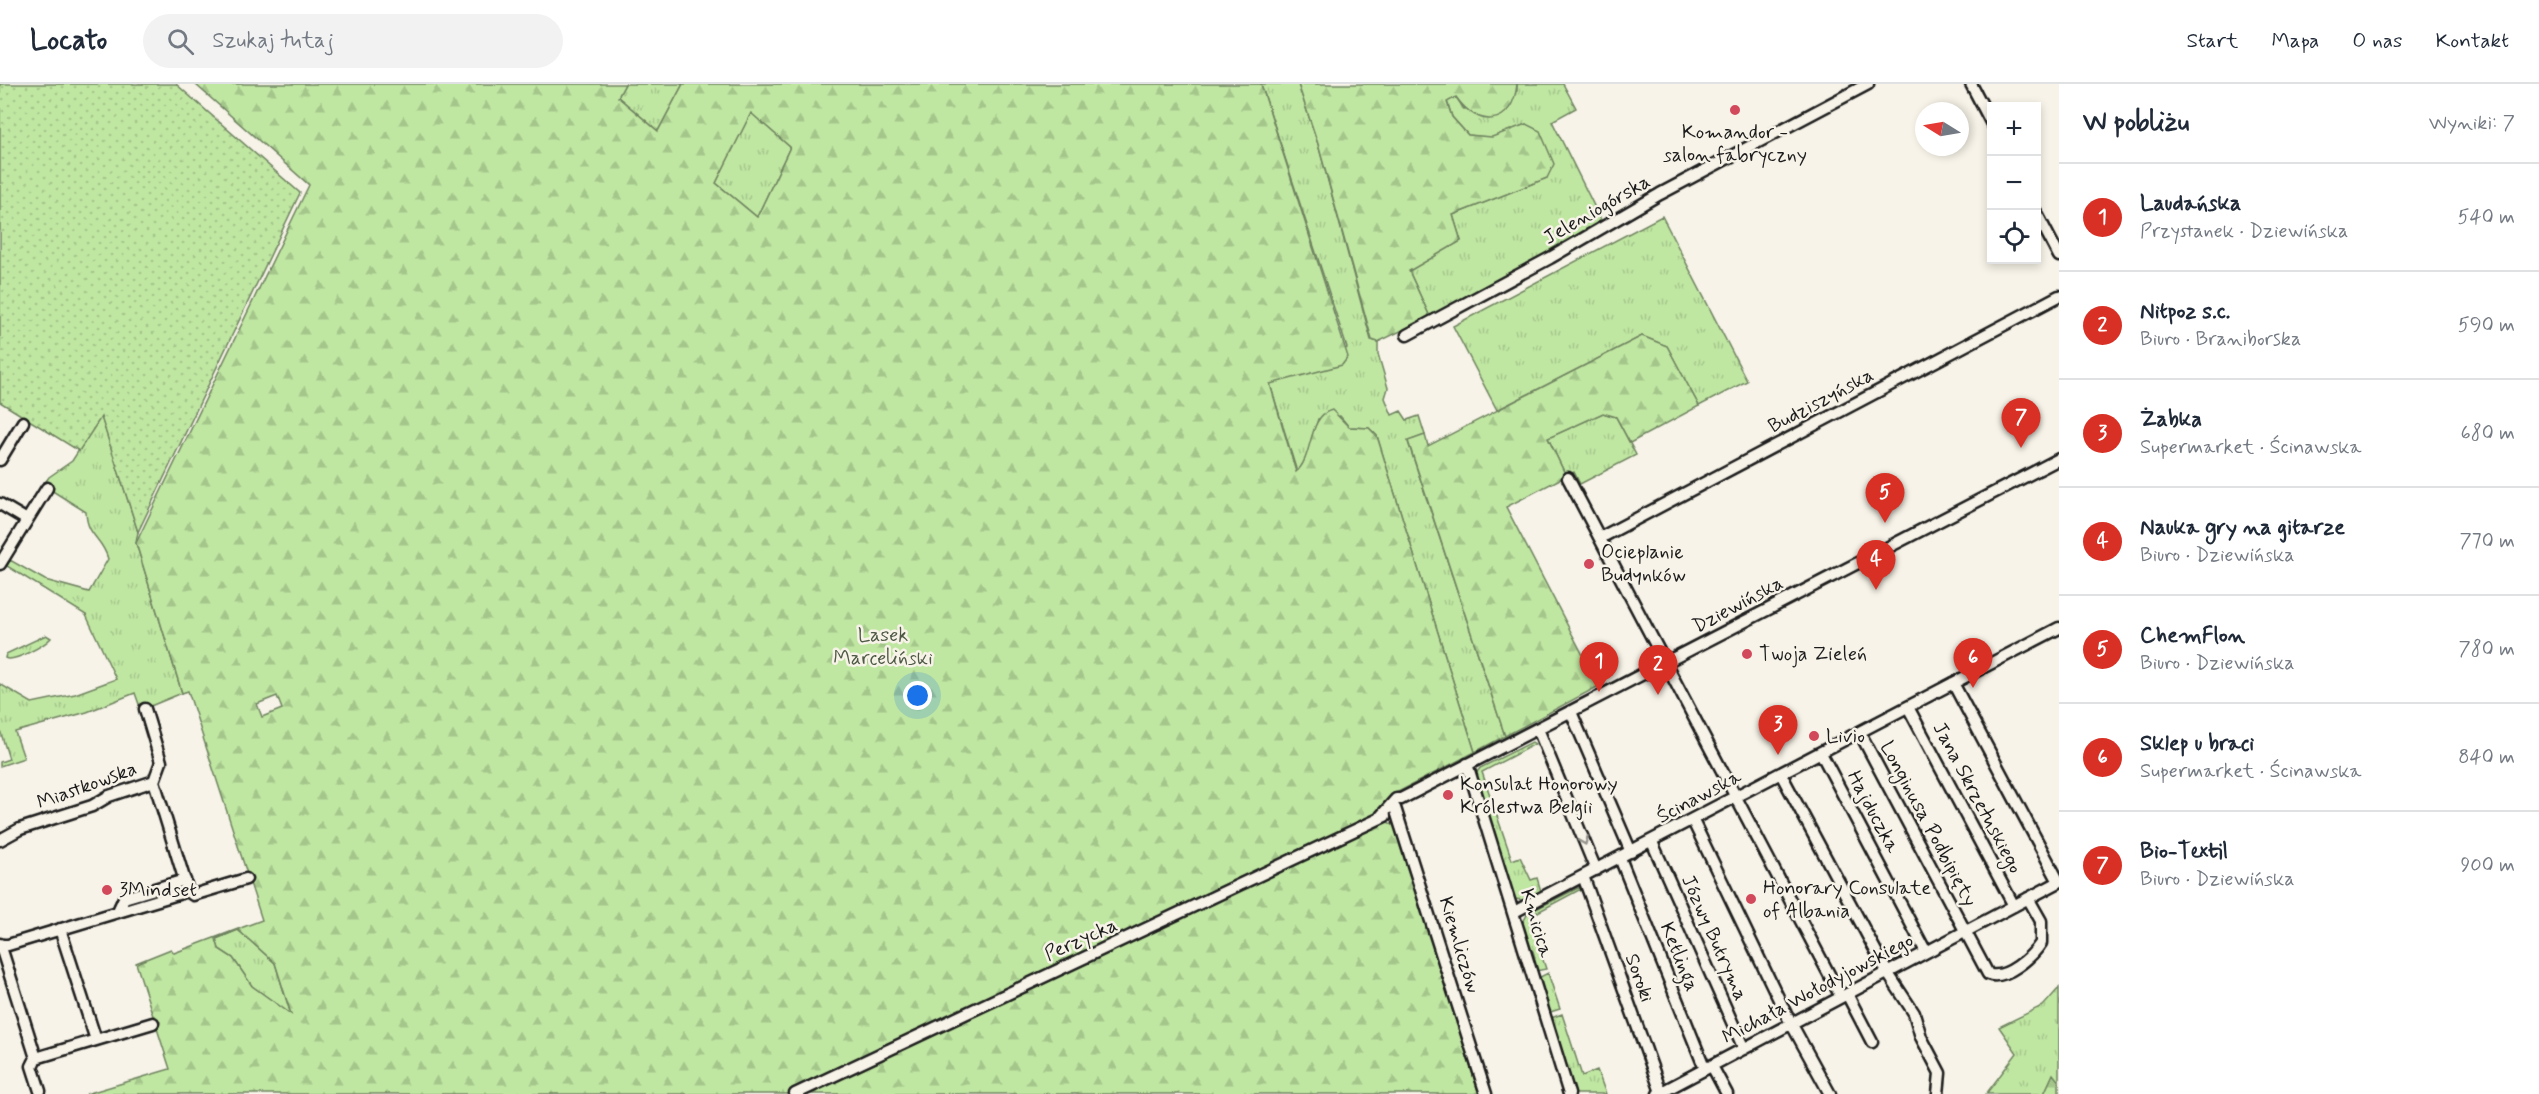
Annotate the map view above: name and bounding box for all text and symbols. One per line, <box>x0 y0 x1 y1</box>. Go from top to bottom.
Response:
search box <box>143 14 563 68</box>
text: Locato <box>30 23 107 60</box>
icon: search <box>164 25 197 58</box>
text: Szukaj tutaj <box>212 27 334 55</box>
text: Start <box>2186 27 2238 55</box>
text: Mapa <box>2271 27 2319 55</box>
text: O nas <box>2352 27 2402 55</box>
text: Kontakt <box>2435 27 2509 55</box>
north arrow <box>1915 102 1969 156</box>
map controls <box>1987 102 2041 264</box>
button: + <box>1987 102 2041 156</box>
marker: Komandor - salon fabryczny <box>1728 103 1742 117</box>
text: W pobliżu <box>2083 106 2189 140</box>
text: Wyniki: 7 <box>2429 110 2515 137</box>
place label: Komandor - salon fabryczny <box>1663 119 1807 169</box>
button: − <box>1987 156 2041 210</box>
street label: Jeleniogórska <box>1538 168 1656 252</box>
text: Laudańska <box>2140 190 2241 218</box>
text: 1 <box>2098 204 2107 231</box>
text: 540 m <box>2458 204 2515 231</box>
button: locate <box>1987 210 2041 264</box>
text: Przystanek · Dziewińska <box>2140 218 2348 245</box>
text: Nitpoz s.c. <box>2140 298 2230 326</box>
text: 2 <box>2098 312 2107 339</box>
text: 590 m <box>2458 312 2515 339</box>
text: Biuro · Braniborska <box>2140 326 2301 353</box>
street label: Budziszyńska <box>1764 362 1878 440</box>
pin: 7 <box>2002 398 2040 448</box>
text: Żabka <box>2140 406 2202 434</box>
text: 3 <box>2098 420 2107 447</box>
text: 680 m <box>2460 420 2515 447</box>
text: Supermarket · Ścinawska <box>2140 434 2362 461</box>
pin: 5 <box>1866 474 1904 523</box>
text: Nauka gry na gitarze <box>2140 514 2345 542</box>
text: 4 <box>2097 528 2108 555</box>
text: 770 m <box>2459 528 2515 555</box>
place label: Ocieplanie Budynków <box>1601 539 1686 589</box>
pin: 4 <box>1856 540 1896 590</box>
text: Biuro · Dziewińska <box>2140 542 2294 569</box>
marker: Ocieplanie Budynków <box>1582 557 1596 571</box>
street label: Dziewińska <box>1688 570 1788 640</box>
park label: Lasek Marceliński <box>833 622 933 672</box>
text: ChemFlon <box>2140 622 2245 650</box>
text: 5 <box>2097 636 2109 663</box>
text: 780 m <box>2459 636 2515 663</box>
pin: 6 <box>1954 638 1992 688</box>
place label: Twoja Zieleń <box>1759 641 1867 668</box>
pin: 1 <box>1580 642 1618 692</box>
pin: 2 <box>1638 646 1678 695</box>
marker: Twoja Zieleń <box>1740 647 1754 661</box>
text: Biuro · Dziewińska <box>2140 650 2294 677</box>
your location <box>903 681 932 710</box>
pin: 3 <box>1758 706 1798 755</box>
street label: Jana Skrzetuskiego <box>1925 718 2028 879</box>
place label: Livio <box>1826 723 1865 750</box>
marker: Livio <box>1807 729 1821 743</box>
text: Sklep u braci <box>2140 730 2254 758</box>
street label: Longinusa Podbipięty <box>1872 737 1983 912</box>
text: 6 <box>2097 744 2108 771</box>
text: 840 m <box>2458 744 2515 771</box>
street label: Miastkowska <box>33 755 141 817</box>
text: Supermarket · Ścinawska <box>2140 758 2362 785</box>
street label: Ścinawska <box>1652 763 1747 831</box>
street label: Hajduczka <box>1840 766 1906 859</box>
place label: Konsulat Honorowy Królestwa Belgii <box>1460 771 1618 821</box>
marker: Konsulat Honorowy Królestwa Belgii <box>1441 788 1455 802</box>
one-way arrow <box>1577 835 1589 846</box>
text: Bio-Textil <box>2140 838 2228 866</box>
text: 7 <box>2096 852 2109 879</box>
text: 900 m <box>2460 852 2515 879</box>
text: Biuro · Dziewińska <box>2140 866 2294 893</box>
street label: Józwy Butryma <box>1674 871 1754 1005</box>
place label: Honorary Consulate of Albania <box>1763 875 1931 925</box>
place label: 3Mindset <box>119 877 197 904</box>
marker: 3Mindset <box>100 883 114 897</box>
street label: Kmicica <box>1513 885 1559 961</box>
marker: Honorary Consulate of Albania <box>1744 892 1758 906</box>
street label: Kiemliczów <box>1432 893 1487 997</box>
street label: Perzycka <box>1040 912 1122 968</box>
street label: Ketlinga <box>1651 918 1705 996</box>
street label: Michała Wołodyjowskiego <box>1718 927 1918 1051</box>
street label: Soroki <box>1618 950 1660 1006</box>

